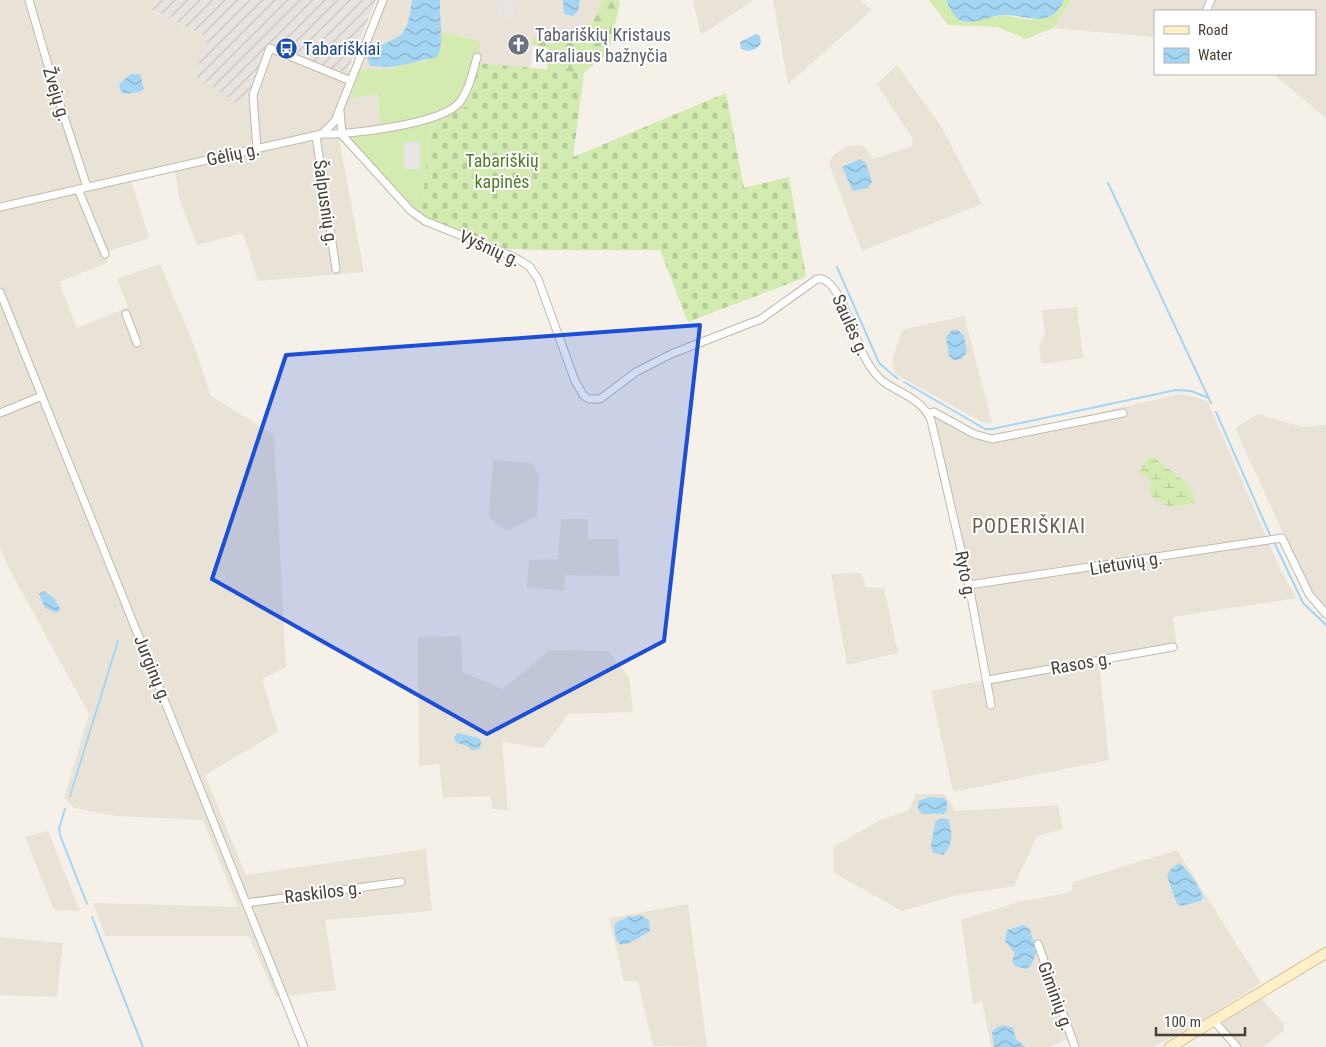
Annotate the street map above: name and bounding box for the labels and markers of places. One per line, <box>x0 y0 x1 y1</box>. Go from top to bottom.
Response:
place label: Tabariškių Kristaus Karaliaus bažnyčia <box>535 24 671 66</box>
church icon: Tabariškių Kristaus Karaliaus bažnyčia <box>507 32 531 56</box>
bus stop icon: Tabariškiai <box>275 36 299 60</box>
place label: Tabariškiai <box>303 38 380 59</box>

